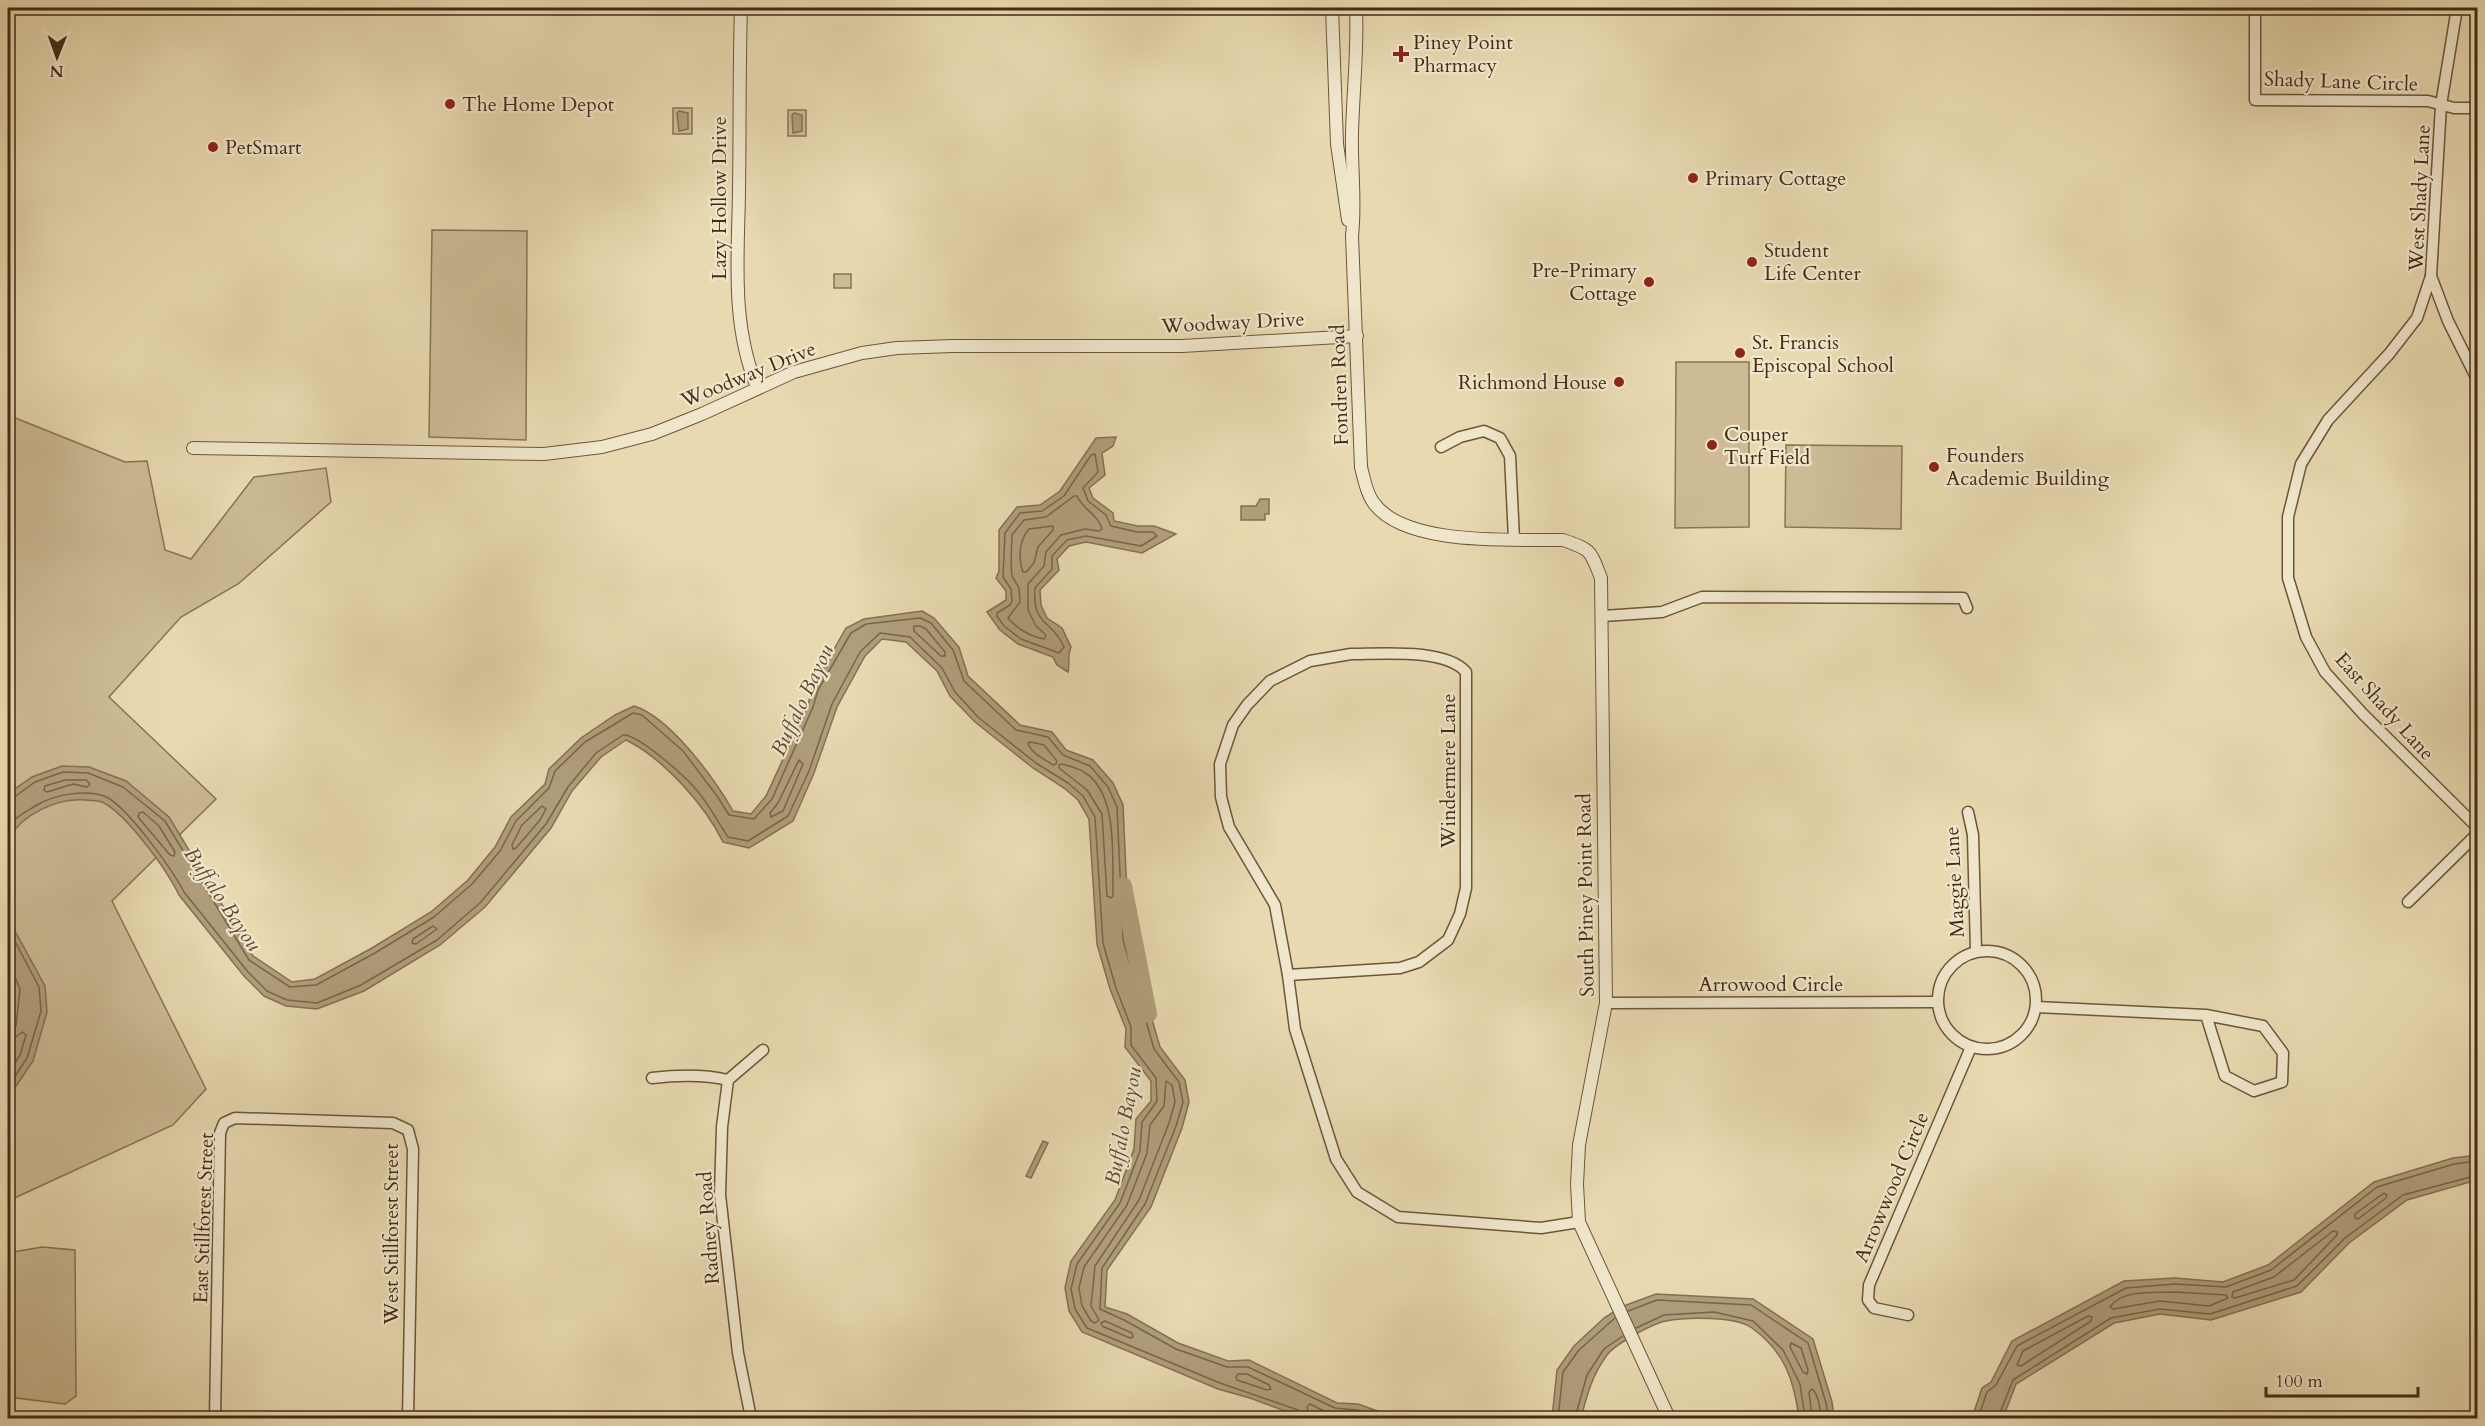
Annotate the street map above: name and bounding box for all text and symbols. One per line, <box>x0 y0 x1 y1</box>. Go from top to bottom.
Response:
north arrow <box>27 27 87 87</box>
place label: Piney Point Pharmacy <box>1413 29 1513 79</box>
marker: Piney Point Pharmacy <box>1394 47 1408 61</box>
text: N <box>50 60 64 82</box>
street label: Shady Lane Circle <box>2263 65 2419 98</box>
place label: The Home Depot <box>462 91 615 118</box>
marker: The Home Depot <box>443 97 457 111</box>
street label: Lazy Hollow Drive <box>706 116 733 280</box>
street label: West Shady Lane <box>2402 124 2437 273</box>
place label: PetSmart <box>225 134 302 161</box>
marker: PetSmart <box>206 140 220 154</box>
place label: Primary Cottage <box>1705 165 1846 192</box>
marker: Primary Cottage <box>1686 171 1700 185</box>
place label: Student Life Center <box>1764 237 1861 287</box>
marker: Student Life Center <box>1745 255 1759 269</box>
place label: Pre-Primary Cottage <box>1532 257 1637 307</box>
marker: Pre-Primary Cottage <box>1642 275 1656 289</box>
street label: Woodway Drive <box>1160 305 1305 340</box>
street label: Fondren Road <box>1324 324 1355 446</box>
place label: St. Francis Episcopal School <box>1752 329 1894 379</box>
street label: Woodway Drive <box>676 335 820 414</box>
marker: St. Francis Episcopal School <box>1733 346 1747 360</box>
place label: Richmond House <box>1458 369 1607 396</box>
marker: Richmond House <box>1612 375 1626 389</box>
place label: Couper Turf Field <box>1724 421 1811 471</box>
marker: Couper Turf Field <box>1705 438 1719 452</box>
place label: Founders Academic Building <box>1946 442 2110 492</box>
marker: Founders Academic Building <box>1927 460 1941 474</box>
water label: Buffalo Bayou <box>764 639 841 761</box>
street label: East Shady Lane <box>2329 646 2440 766</box>
street label: Windermere Lane <box>1435 693 1462 850</box>
street label: South Piney Point Road <box>1570 793 1601 997</box>
street label: Maggie Lane <box>1938 826 1971 938</box>
water label: Buffalo Bayou <box>177 841 268 957</box>
street label: Arrowood Circle <box>1699 971 1843 998</box>
water label: Buffalo Bayou <box>1098 1064 1149 1188</box>
street label: Arrowwood Circle <box>1848 1108 1935 1266</box>
street label: East Stillforest Street <box>187 1131 220 1304</box>
street label: West Stillforest Street <box>378 1143 405 1326</box>
street label: Radney Road <box>691 1170 726 1286</box>
scale bar <box>2266 1360 2418 1398</box>
text: 100 m <box>2275 1369 2323 1394</box>

